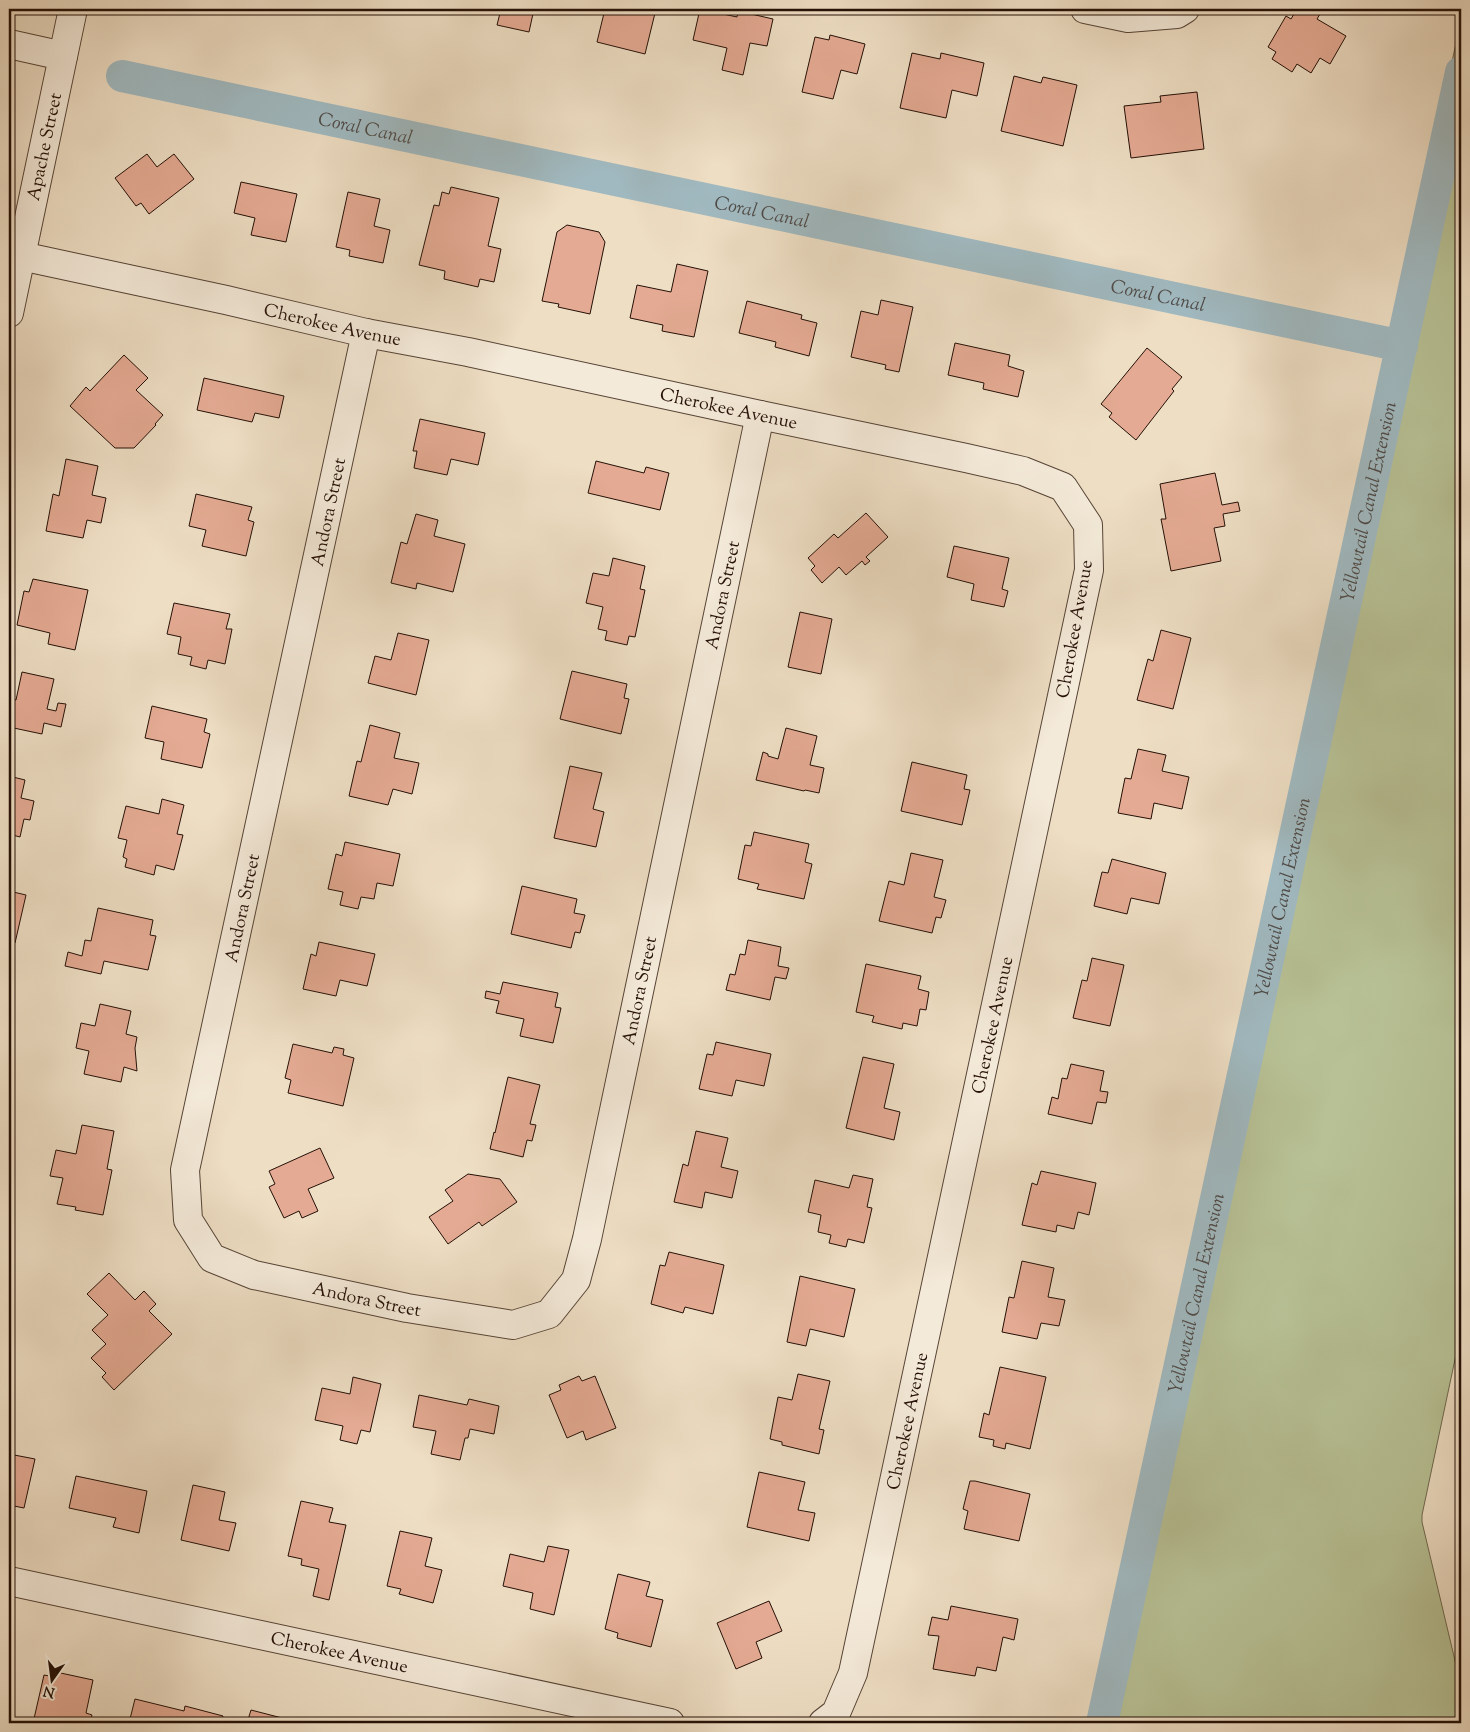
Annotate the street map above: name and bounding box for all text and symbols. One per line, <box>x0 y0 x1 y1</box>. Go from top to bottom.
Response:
street label: Apache Street <box>22 91 70 203</box>
water label: Coral Canal <box>315 107 415 153</box>
water label: Coral Canal <box>712 190 811 237</box>
water label: Coral Canal <box>1108 274 1208 320</box>
street label: Cherokee Avenue <box>261 298 403 354</box>
street label: Cherokee Avenue <box>657 383 800 437</box>
water label: Yellowtail Canal Extension <box>1335 399 1405 605</box>
street label: Andora Street <box>306 456 354 569</box>
street label: Andora Street <box>700 539 748 652</box>
street label: Cherokee Avenue <box>1051 558 1101 701</box>
water label: Yellowtail Canal Extension <box>1249 795 1319 1001</box>
street label: Andora Street <box>220 852 268 965</box>
street label: Andora Street <box>617 934 665 1048</box>
street label: Cherokee Avenue <box>967 954 1021 1097</box>
water label: Yellowtail Canal Extension <box>1163 1191 1233 1396</box>
street label: Andora Street <box>310 1277 423 1325</box>
street label: Cherokee Avenue <box>882 1350 936 1493</box>
street label: Cherokee Avenue <box>268 1627 410 1681</box>
north arrow <box>28 1654 78 1704</box>
text: N <box>41 1680 57 1702</box>

